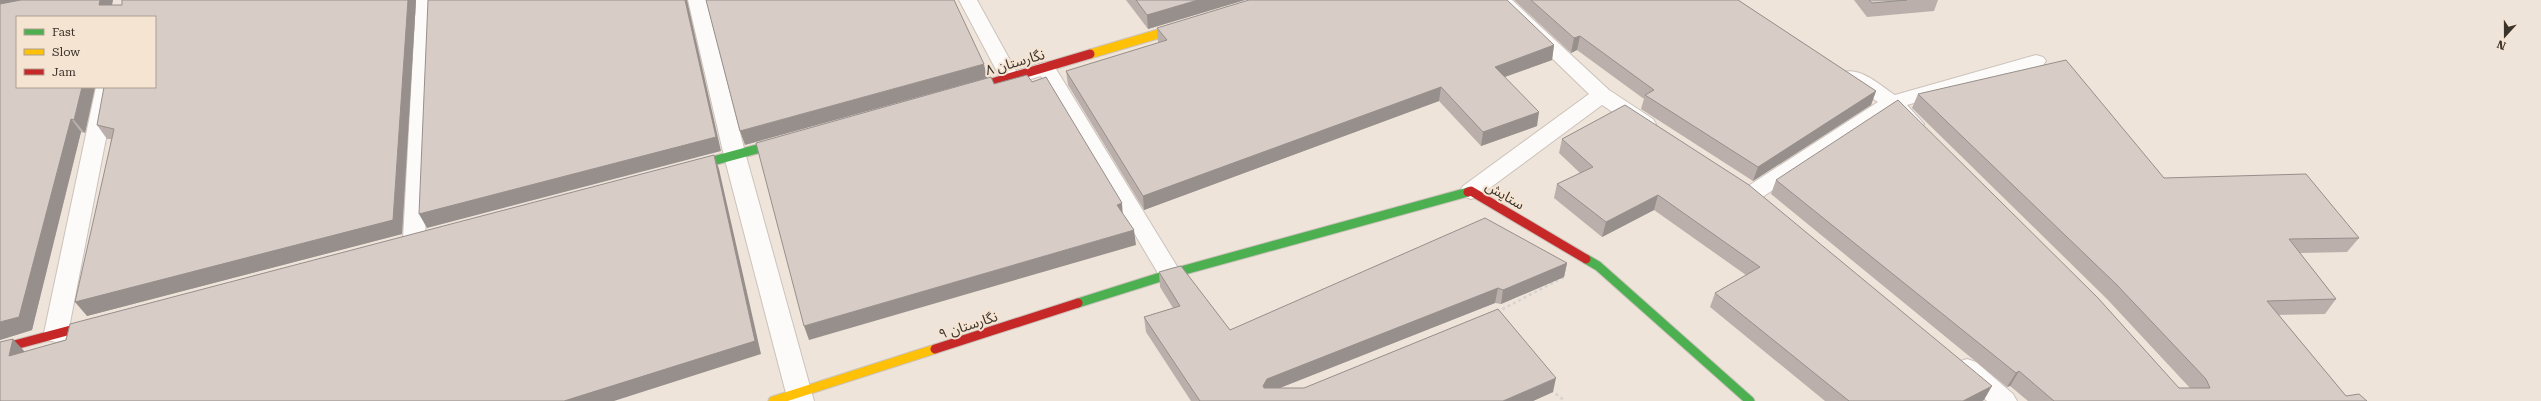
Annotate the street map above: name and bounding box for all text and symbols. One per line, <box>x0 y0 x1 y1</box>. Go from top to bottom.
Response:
legend <box>16 16 156 88</box>
north arrow <box>2485 16 2525 56</box>
text: Fast <box>52 25 76 39</box>
text: N <box>2495 37 2508 52</box>
text: Slow <box>52 45 80 59</box>
street label: نگارستان ۸ <box>983 46 1047 79</box>
text: Jam <box>52 65 76 79</box>
street label: ستایش <box>1482 178 1527 213</box>
street label: نگارستان ۹ <box>936 308 1000 343</box>

